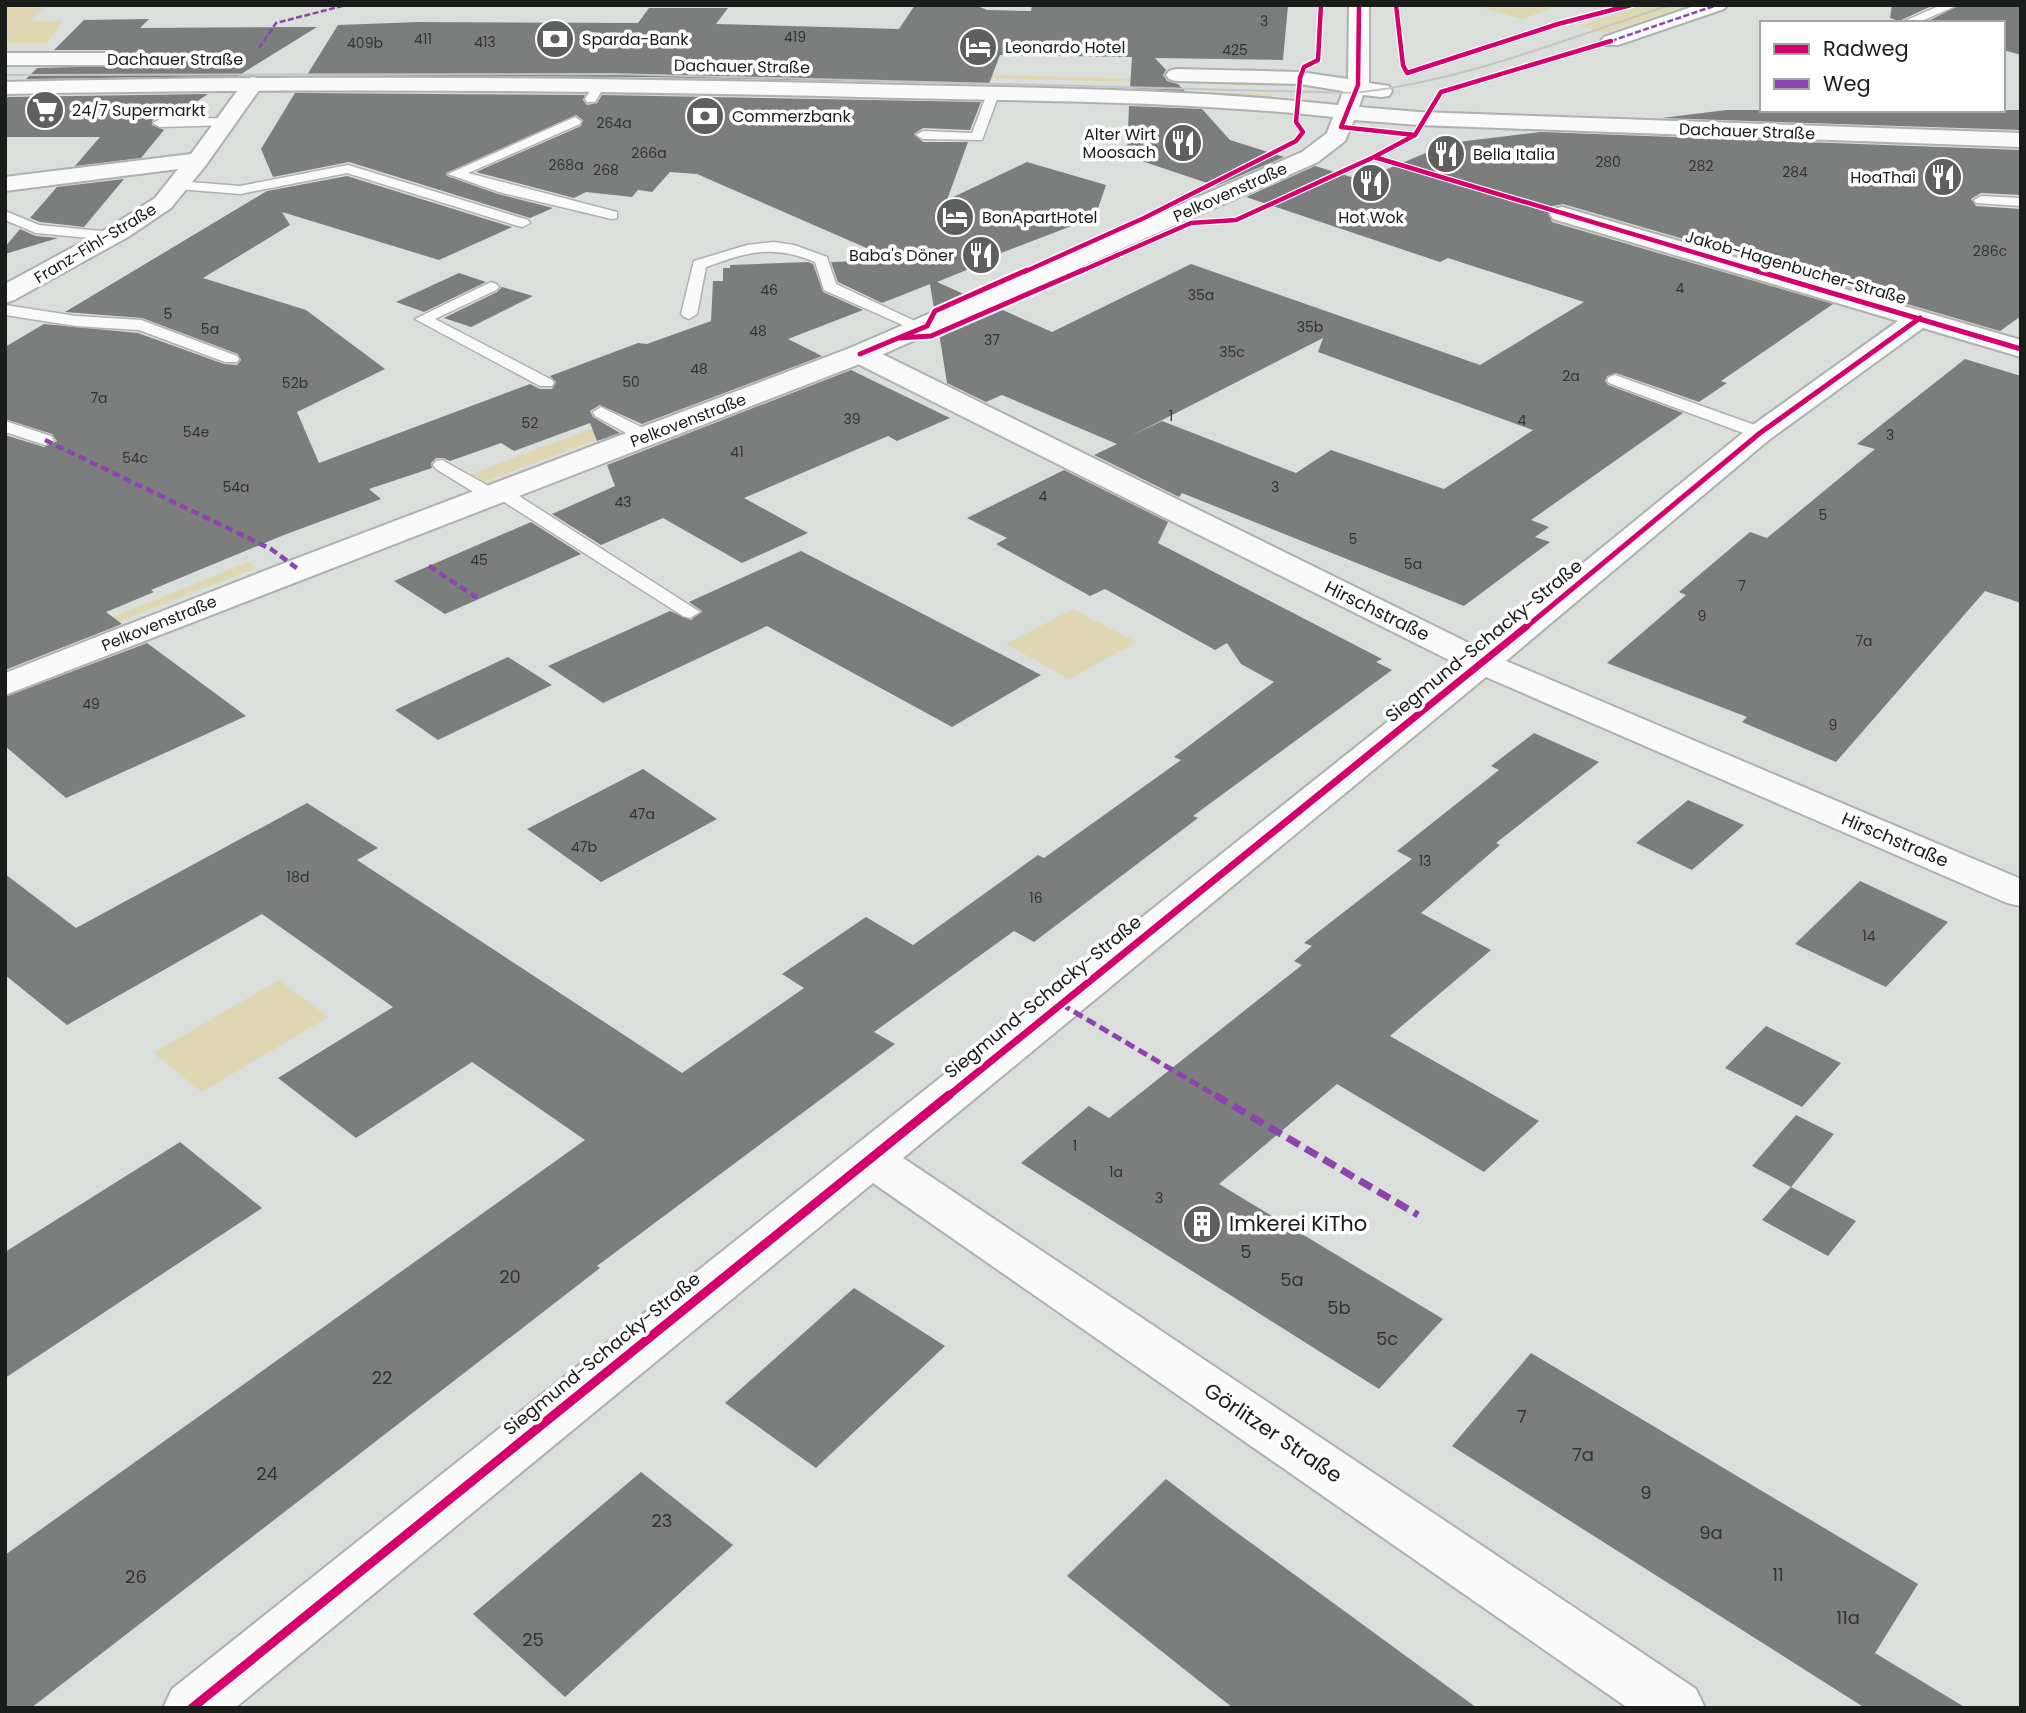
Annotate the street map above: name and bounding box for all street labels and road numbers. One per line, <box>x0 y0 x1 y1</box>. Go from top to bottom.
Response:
street label: Dachauer Straße <box>107 48 243 71</box>
street label: Dachauer Straße <box>674 54 810 79</box>
street label: Dachauer Straße <box>1679 118 1815 145</box>
street label: Pelkovenstraße <box>1170 157 1291 228</box>
street label: Franz-Fihl-Straße <box>30 198 161 289</box>
street label: Jakob-Hagenbucher-Straße <box>1683 225 1909 310</box>
street label: Pelkovenstraße <box>627 388 750 453</box>
street label: Siegmund-Schacky-Straße <box>1380 553 1587 728</box>
street label: Hirschstraße <box>1321 574 1434 647</box>
street label: Pelkovenstraße <box>98 590 220 657</box>
street label: Hirschstraße <box>1838 806 1952 873</box>
street label: Siegmund-Schacky-Straße <box>939 909 1146 1084</box>
street label: Siegmund-Schacky-Straße <box>498 1266 705 1441</box>
street label: Görlitzer Straße <box>1198 1376 1348 1490</box>

